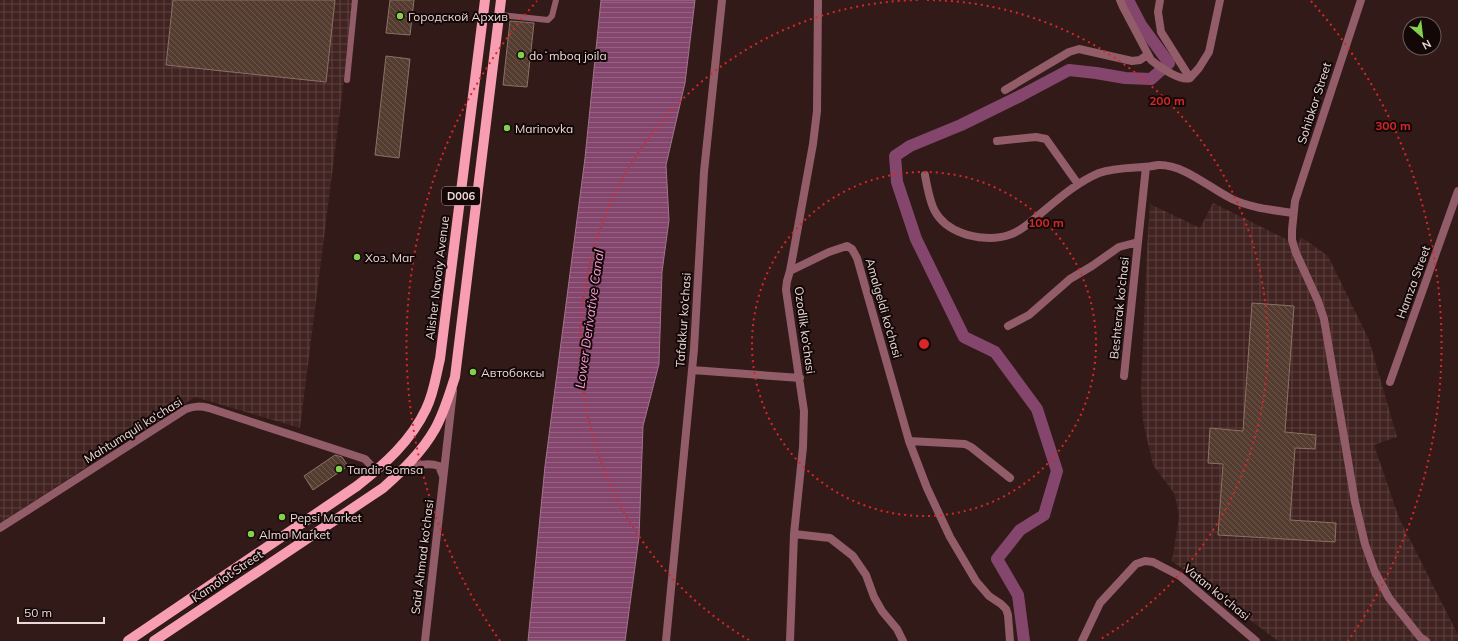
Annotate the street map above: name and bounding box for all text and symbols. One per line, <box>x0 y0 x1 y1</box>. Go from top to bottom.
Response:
place label: Городской Архив <box>408 9 508 24</box>
marker: Городской Архив <box>395 11 405 21</box>
north arrow <box>1402 16 1442 56</box>
text: N <box>1420 37 1434 53</box>
place label: doʻmboq joila <box>529 48 607 63</box>
marker: doʻmboq joila <box>516 50 526 60</box>
street label: Sohibkor Street <box>1294 60 1334 146</box>
text: 200 m <box>1149 93 1185 108</box>
text: 300 m <box>1375 118 1411 133</box>
place label: Marinovka <box>515 121 573 136</box>
marker: Marinovka <box>502 123 512 133</box>
road number: D006 <box>442 187 480 205</box>
street label: Alisher Navoiy Avenue <box>422 215 452 341</box>
text: 100 m <box>1028 215 1064 230</box>
street label: Hamza Street <box>1393 243 1433 321</box>
water label: Lower Derivative Canal <box>571 248 607 389</box>
place label: Хоз. Маг <box>365 250 415 265</box>
marker: Хоз. Маг <box>352 252 362 262</box>
street label: Amalgeldi ko‘chasi <box>863 256 905 360</box>
street label: Beshterak ko‘chasi <box>1106 256 1132 360</box>
street label: Tafakkur ko‘chasi <box>672 272 694 368</box>
street label: Ozodlik ko‘chasi <box>791 285 819 375</box>
centre of rings <box>917 337 931 351</box>
place label: Автобоксы <box>481 365 544 380</box>
marker: Автобоксы <box>468 367 478 377</box>
street label: Mahtumquli ko‘chasi <box>81 394 185 466</box>
place label: Tandir Somsa <box>347 462 423 477</box>
marker: Tandir Somsa <box>334 464 344 474</box>
street label: Said Ahmad ko‘chasi <box>408 499 436 615</box>
place label: Pepsi Market <box>290 510 362 525</box>
marker: Pepsi Market <box>277 512 287 522</box>
place label: Alma Market <box>259 527 330 542</box>
marker: Alma Market <box>246 529 256 539</box>
street label: Kamolot Street <box>189 547 265 605</box>
street label: Vatan ko'chasi <box>1181 561 1253 623</box>
scale bar <box>18 599 104 625</box>
text: 50 m <box>24 605 52 620</box>

